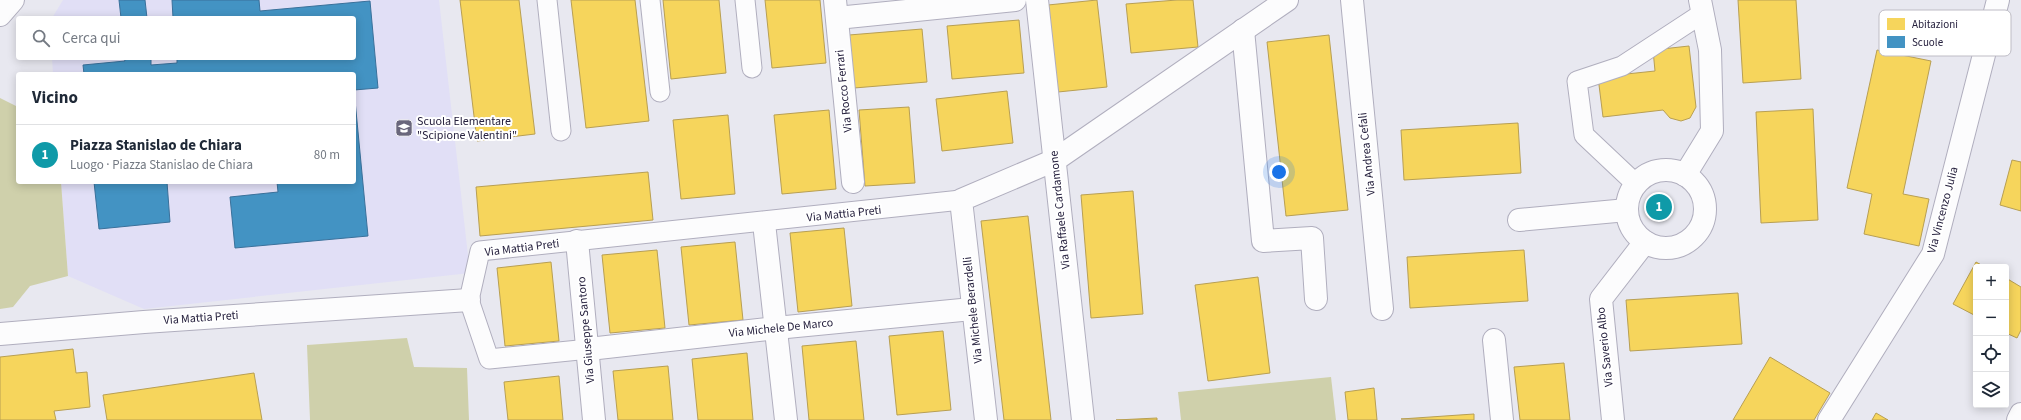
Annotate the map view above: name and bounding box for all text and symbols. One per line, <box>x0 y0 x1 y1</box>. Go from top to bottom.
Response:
legend <box>1879 10 2011 56</box>
search box <box>16 16 356 60</box>
text: Abitazioni <box>1912 17 1958 32</box>
icon: search <box>30 27 52 49</box>
text: Cerca qui <box>62 28 121 49</box>
text: Scuole <box>1912 35 1944 50</box>
street label: Via Rocco Ferrari <box>831 49 857 133</box>
text: Vicino <box>32 86 78 110</box>
street label: Via Andrea Cefali <box>1354 111 1380 197</box>
place label: Scuola Elementare "Scipione Valentini" <box>417 113 517 144</box>
school or university icon: Scuola Elementare "Scipione Valentini" <box>394 118 414 138</box>
text: Piazza Stanislao de Chiara <box>70 135 242 156</box>
text: 1 <box>42 146 48 164</box>
text: 80 m <box>314 146 340 164</box>
street label: Via Raffaele Cardamone <box>1045 150 1075 270</box>
text: Luogo · Piazza Stanislao de Chiara <box>70 156 253 174</box>
your location <box>1269 162 1289 182</box>
street label: Via Vincenzo Julia <box>1923 165 1963 255</box>
pin: 1 <box>1646 192 1672 222</box>
street label: Via Mattia Preti <box>806 202 882 226</box>
street label: Via Mattia Preti <box>484 235 560 261</box>
street label: Via Michele Berardelli <box>959 256 987 364</box>
map controls <box>1973 264 2009 408</box>
button: + <box>1973 264 2009 300</box>
street label: Via Giuseppe Santoro <box>573 276 599 384</box>
button: − <box>1973 300 2009 336</box>
street label: Via Saverio Albo <box>1592 306 1618 388</box>
street label: Via Mattia Preti <box>163 307 239 329</box>
street label: Via Michele De Marco <box>728 314 834 342</box>
button: locate <box>1973 336 2009 372</box>
button: layers <box>1973 372 2009 408</box>

